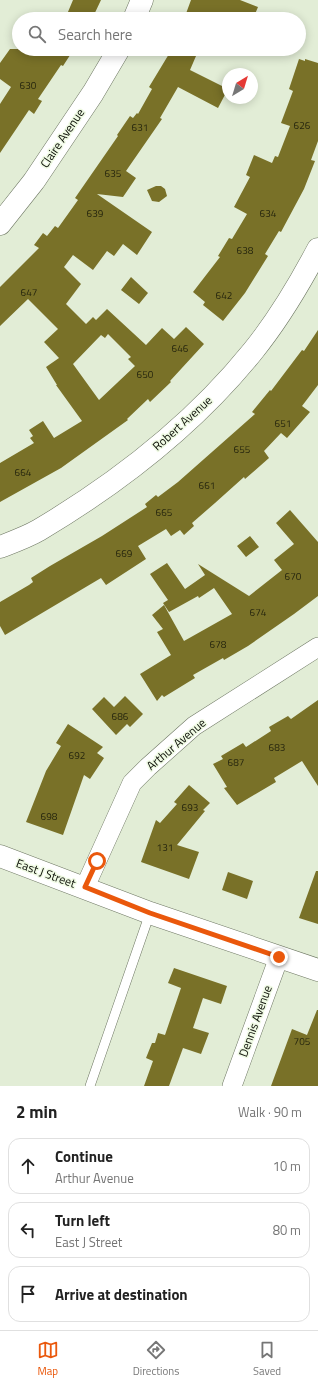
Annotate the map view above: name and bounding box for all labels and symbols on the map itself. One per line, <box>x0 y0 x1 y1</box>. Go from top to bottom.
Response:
north arrow <box>222 68 258 104</box>
house number: 630 <box>20 78 37 93</box>
street label: Claire Avenue <box>35 104 89 172</box>
house number: 626 <box>294 118 311 133</box>
house number: 631 <box>132 120 148 135</box>
house number: 635 <box>105 166 122 181</box>
house number: 639 <box>87 206 104 221</box>
house number: 634 <box>260 206 277 221</box>
house number: 638 <box>237 243 254 258</box>
house number: 647 <box>21 285 37 300</box>
house number: 642 <box>216 288 232 303</box>
house number: 646 <box>172 341 189 356</box>
house number: 650 <box>137 367 154 382</box>
street label: Robert Avenue <box>148 391 216 455</box>
house number: 651 <box>275 416 291 431</box>
house number: 655 <box>234 442 251 457</box>
house number: 664 <box>15 465 32 480</box>
house number: 661 <box>199 478 215 493</box>
house number: 665 <box>156 505 173 520</box>
house number: 669 <box>116 546 133 561</box>
house number: 670 <box>285 569 302 584</box>
house number: 674 <box>250 605 267 620</box>
house number: 678 <box>210 637 227 652</box>
house number: 686 <box>112 709 129 724</box>
street label: Arthur Avenue <box>142 713 210 775</box>
house number: 683 <box>269 740 285 755</box>
house number: 692 <box>69 748 85 763</box>
house number: 687 <box>228 755 244 770</box>
house number: 693 <box>182 800 198 815</box>
house number: 698 <box>41 809 58 824</box>
house number: 131 <box>157 840 173 855</box>
route start <box>88 852 106 870</box>
street label: East J Street <box>14 853 79 893</box>
route end <box>270 948 288 966</box>
street label: Dennis Avenue <box>233 982 277 1060</box>
house number: 705 <box>294 1034 311 1049</box>

